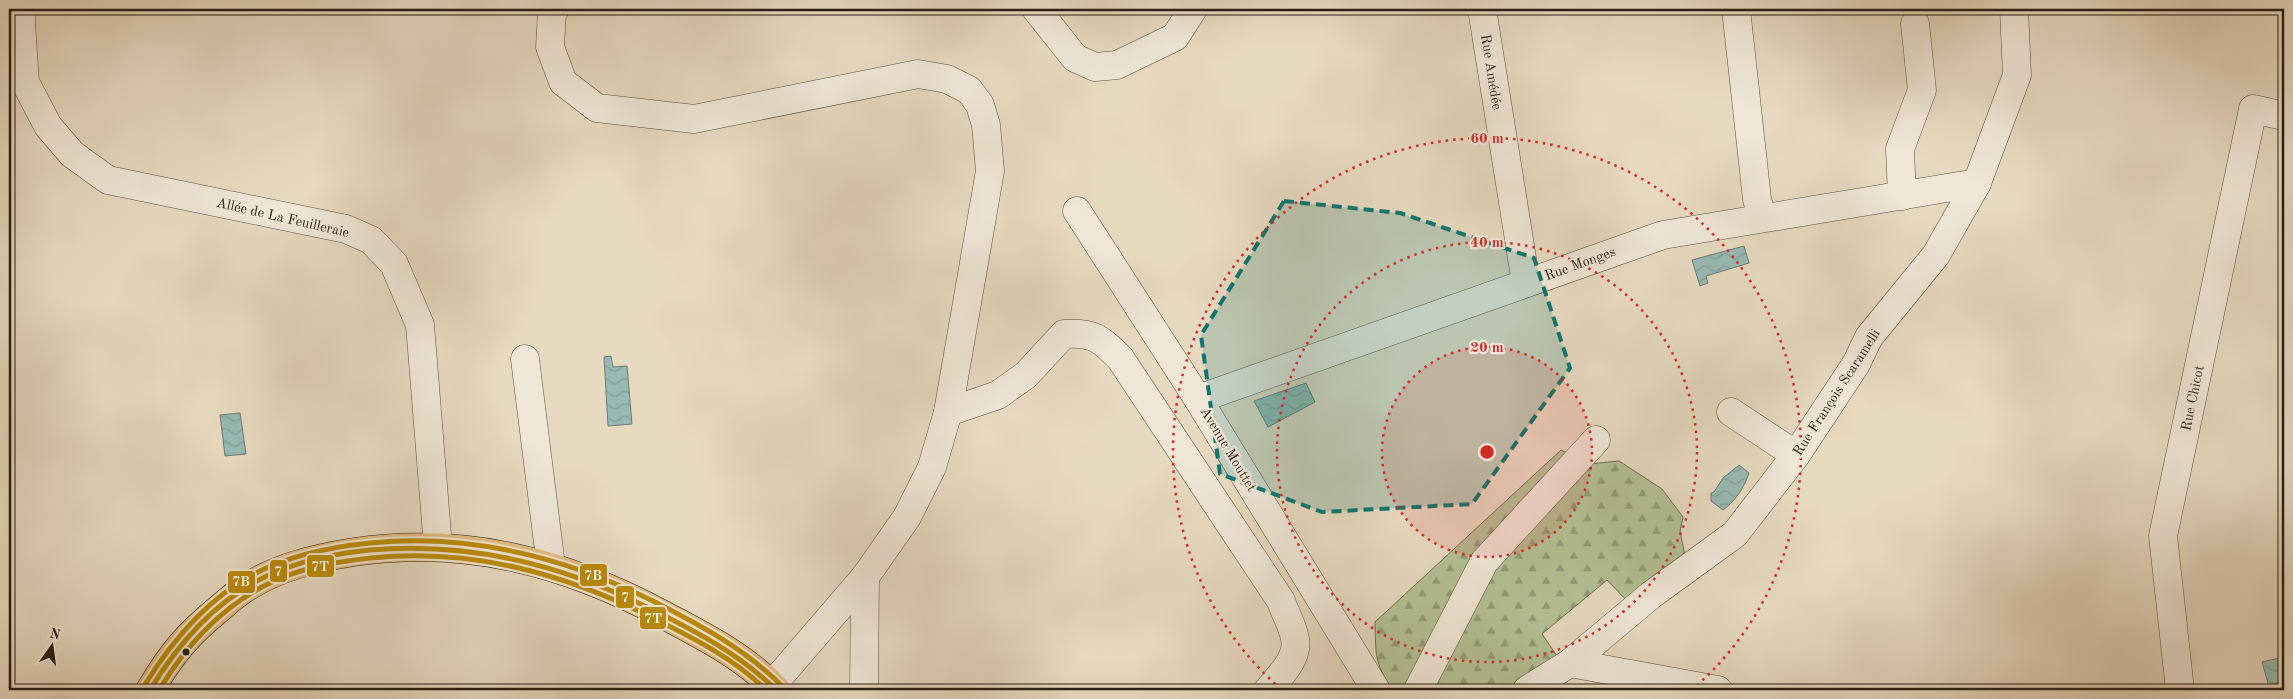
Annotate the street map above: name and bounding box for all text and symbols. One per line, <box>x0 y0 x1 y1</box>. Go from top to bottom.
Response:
street label: Rue Amédée <box>1478 33 1504 111</box>
text: 60 m <box>1470 132 1504 147</box>
street label: Allée de La Feuilleraie <box>215 196 351 240</box>
text: 40 m <box>1470 236 1504 251</box>
street label: Rue Monges <box>1543 245 1618 283</box>
street label: Rue François Scaramelli <box>1791 327 1883 458</box>
text: 20 m <box>1470 341 1504 356</box>
street label: Rue Chicot <box>2179 364 2207 432</box>
street label: Avenue Mouttet <box>1198 405 1259 494</box>
centre of rings <box>1478 443 1496 461</box>
line badge: 7T <box>306 554 335 578</box>
line badge: 7 <box>269 559 288 583</box>
text: 7T <box>311 560 329 574</box>
line badge: 7B <box>579 563 608 587</box>
text: 7 <box>274 565 282 579</box>
text: 7B <box>584 569 602 583</box>
line badge: 7B <box>227 570 256 594</box>
text: 7B <box>232 575 250 589</box>
line badge: 7 <box>615 585 635 609</box>
text: 7 <box>621 591 629 605</box>
line badge: 7T <box>639 606 667 630</box>
text: 7T <box>644 612 662 626</box>
north arrow <box>28 622 78 672</box>
text: N <box>48 626 62 643</box>
unlabelled marker <box>181 647 191 657</box>

